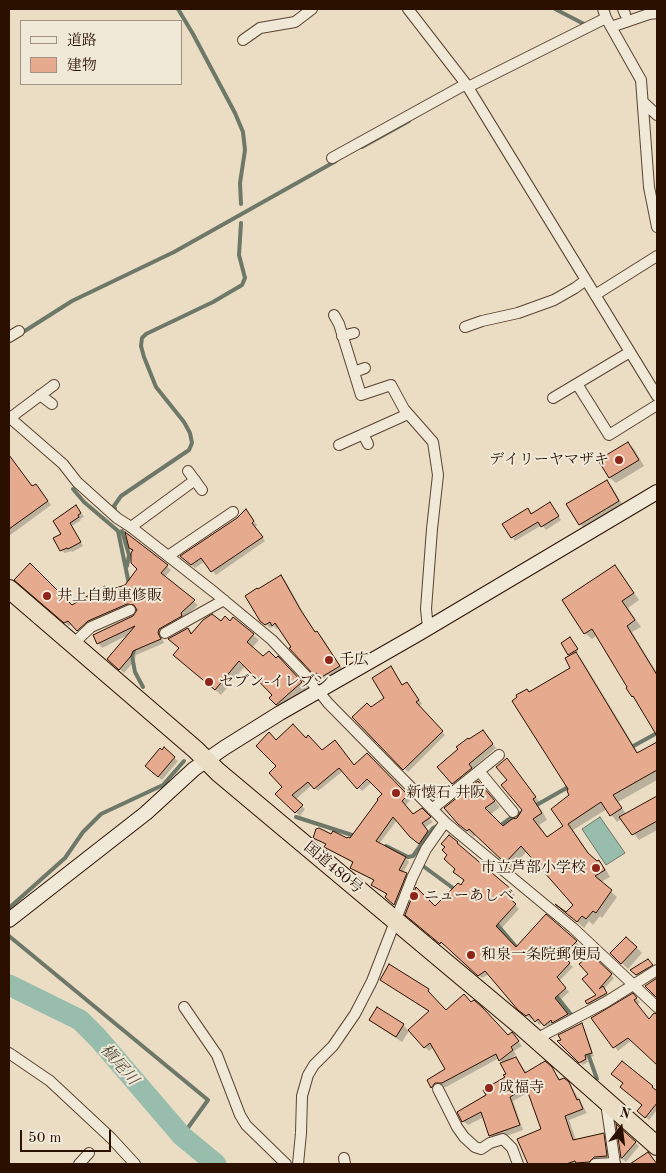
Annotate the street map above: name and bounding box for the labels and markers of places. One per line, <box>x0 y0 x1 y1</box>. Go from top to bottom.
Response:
place label: デイリーヤマザキ <box>489 451 609 469</box>
marker: デイリーヤマザキ <box>613 454 625 466</box>
place label: 井上自動車修販 <box>57 587 162 605</box>
marker: 井上自動車修販 <box>41 590 53 602</box>
place label: 千広 <box>339 651 369 669</box>
marker: 千広 <box>323 654 335 666</box>
place label: セブン-イレブン <box>219 673 330 691</box>
marker: セブン-イレブン <box>203 676 215 688</box>
place label: 新懐石 井阪 <box>406 784 485 802</box>
marker: 新懐石 井阪 <box>390 787 402 799</box>
place label: 市立芦部小学校 <box>481 859 586 877</box>
marker: 市立芦部小学校 <box>590 862 602 874</box>
place label: ニューあしべ <box>424 887 514 905</box>
marker: ニューあしべ <box>408 890 420 902</box>
place label: 和泉一条院郵便局 <box>481 946 601 964</box>
marker: 和泉一条院郵便局 <box>465 949 477 961</box>
place label: 成福寺 <box>499 1079 544 1097</box>
marker: 成福寺 <box>483 1082 495 1094</box>

